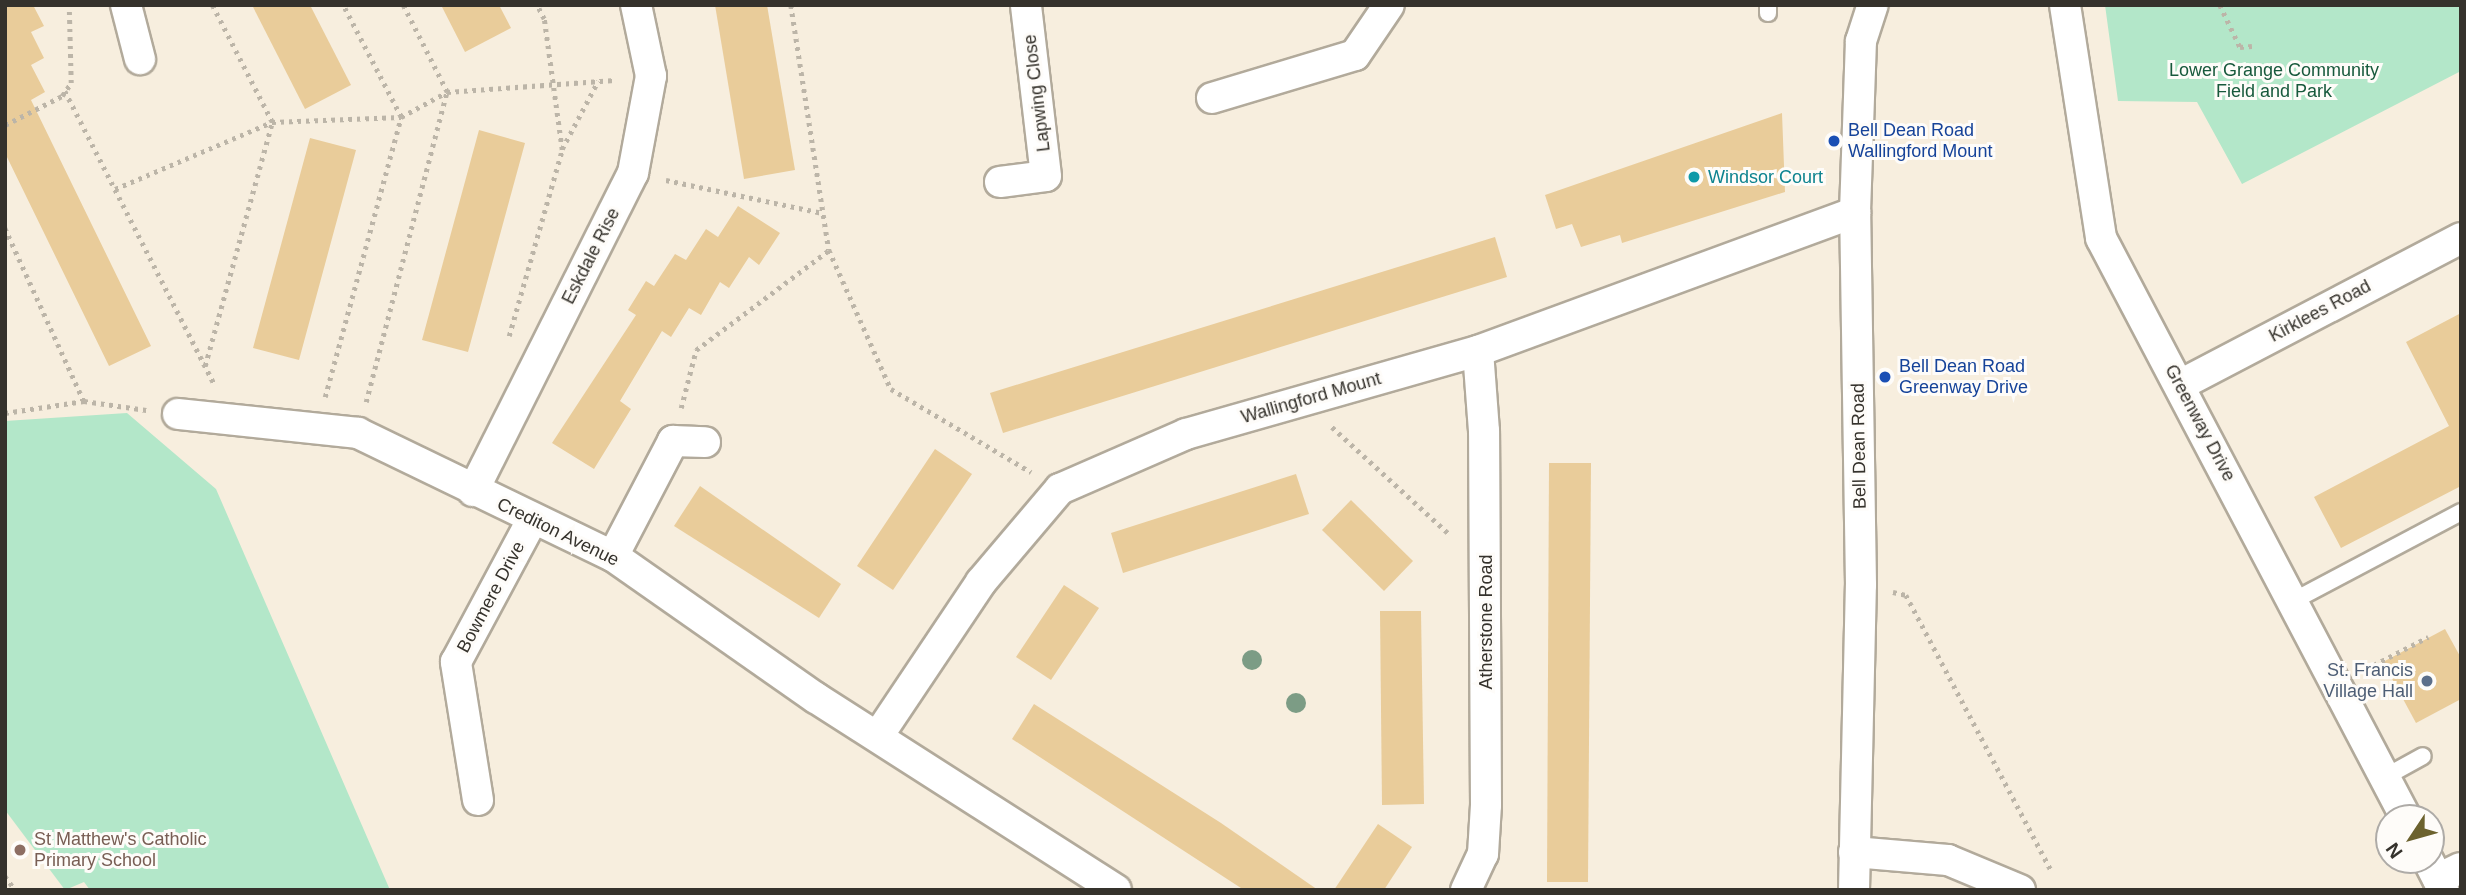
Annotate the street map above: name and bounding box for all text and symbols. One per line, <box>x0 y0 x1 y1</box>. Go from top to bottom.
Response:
street label: Lapwing Close <box>1019 33 1055 153</box>
park label: Lower Grange Community Field and Park <box>2169 60 2379 102</box>
place label: Bell Dean Road Wallingford Mount <box>1848 120 1992 162</box>
marker: Bell Dean Road Wallingford Mount <box>1826 133 1842 149</box>
place label: Windsor Court <box>1708 166 1823 188</box>
marker: Windsor Court <box>1686 169 1702 185</box>
street label: Eskdale Rise <box>558 204 624 308</box>
street label: Kirklees Road <box>2265 275 2375 347</box>
place label: Bell Dean Road Greenway Drive <box>1899 356 2028 398</box>
street label: Greenway Drive <box>2160 361 2240 485</box>
street label: Wallingford Mount <box>1239 368 1383 428</box>
marker: Bell Dean Road Greenway Drive <box>1877 369 1893 385</box>
street label: Bell Dean Road <box>1847 383 1871 509</box>
street label: Crediton Avenue <box>493 493 623 571</box>
street label: Bowmere Drive <box>453 538 529 656</box>
street label: Atherstone Road <box>1475 554 1497 690</box>
place label: St. Francis Village Hall <box>2323 660 2413 702</box>
marker: St. Francis Village Hall <box>2419 673 2435 689</box>
north arrow <box>2375 804 2445 874</box>
place label: St Matthew's Catholic Primary School <box>34 829 207 872</box>
text: N <box>2382 839 2407 862</box>
marker: St Matthew's Catholic Primary School <box>12 842 28 858</box>

